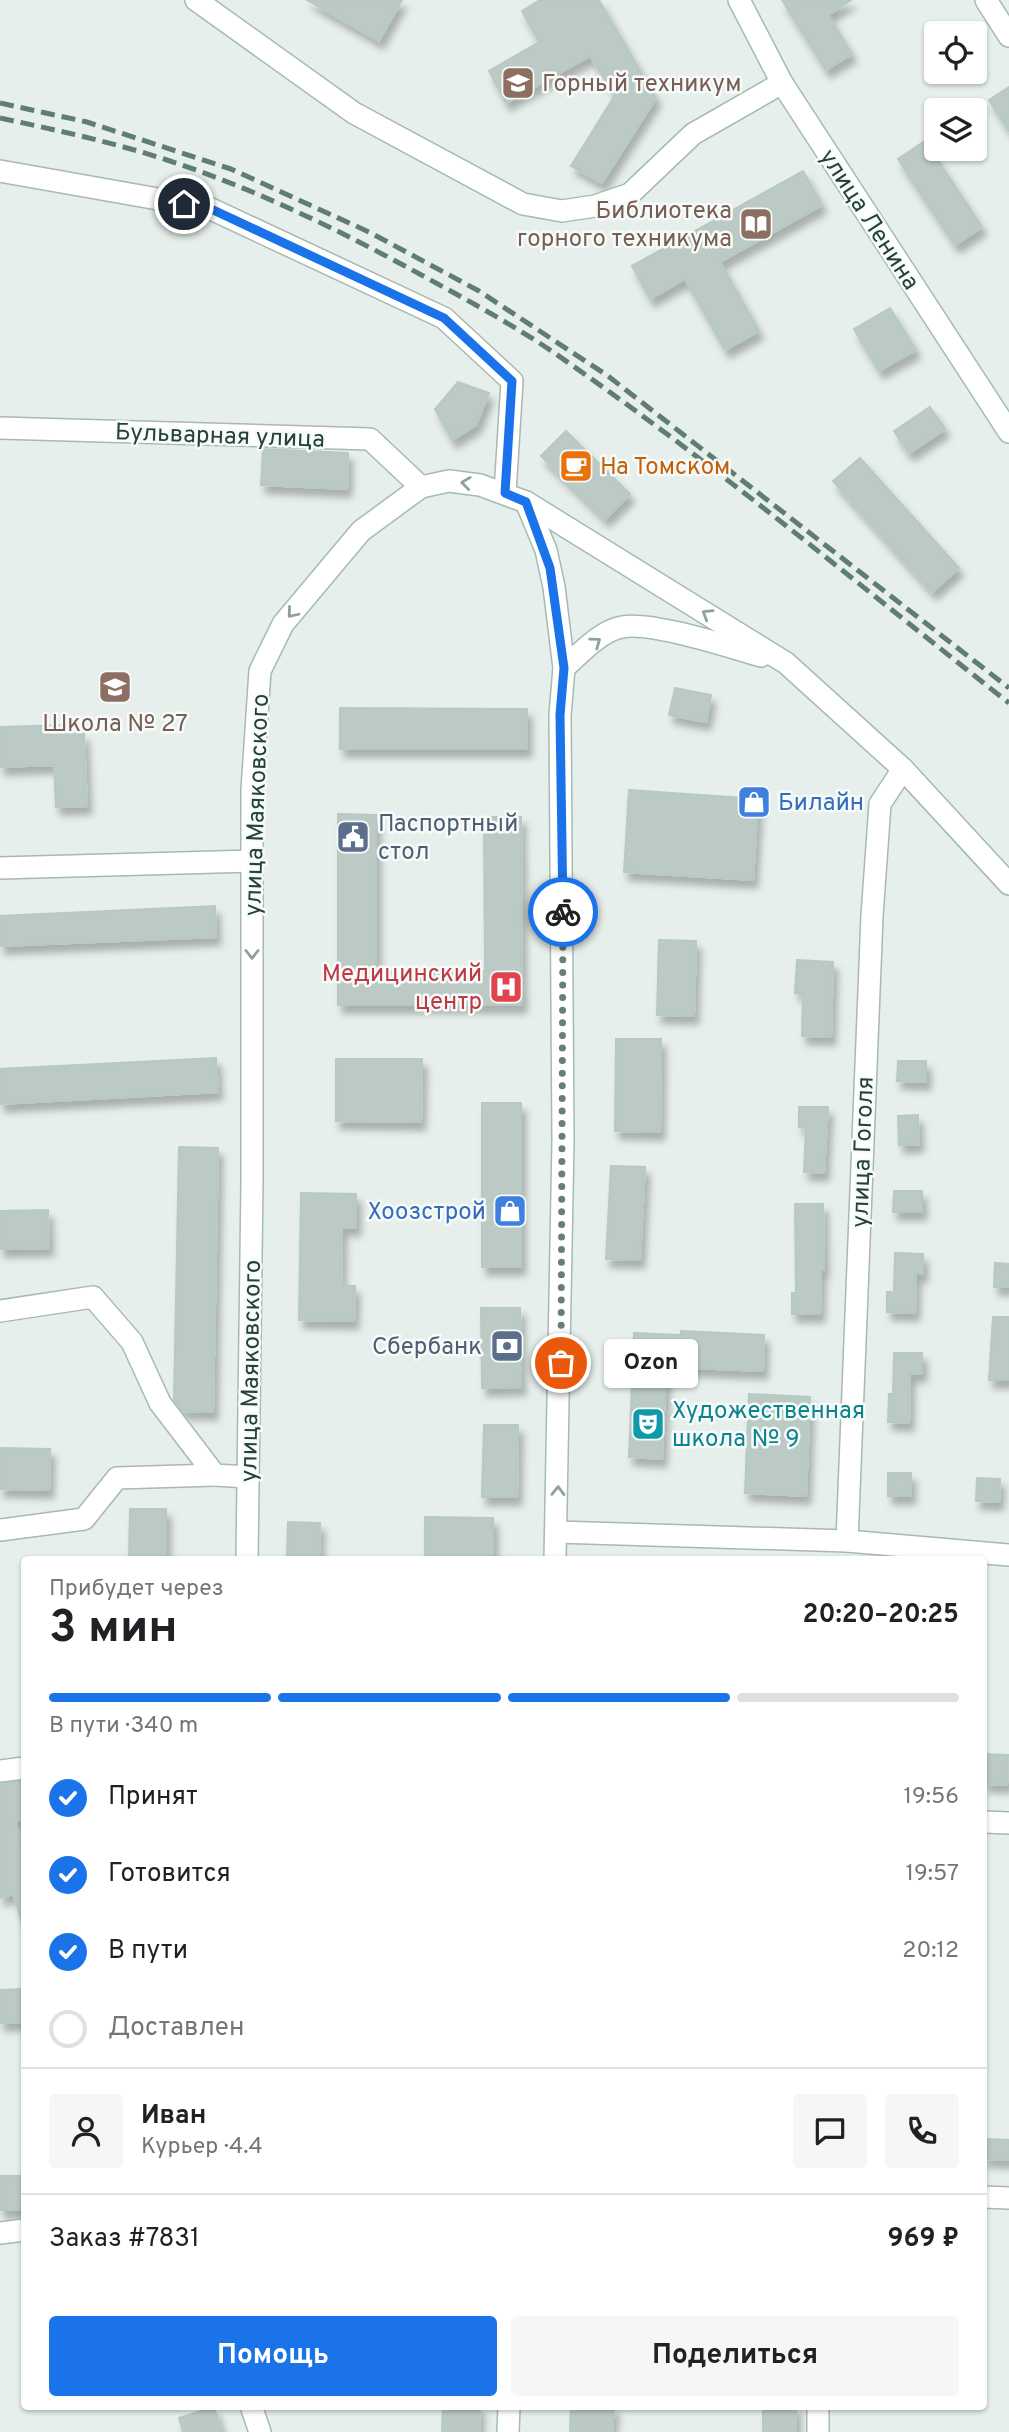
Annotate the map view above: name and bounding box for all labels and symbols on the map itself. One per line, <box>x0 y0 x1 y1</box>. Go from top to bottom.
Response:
school or university icon: Горный техникум <box>499 64 537 102</box>
place label: Горный техникум <box>542 70 741 100</box>
street label: улица Ленина <box>812 144 925 296</box>
pin <box>154 174 214 234</box>
place label: Библиотека горного техникума <box>517 197 732 255</box>
library icon: Библиотека горного техникума <box>737 205 775 243</box>
street label: Бульварная улица <box>114 418 325 456</box>
cafe icon: На Томском <box>557 447 595 485</box>
place label: На Томском <box>600 453 730 483</box>
one-way arrow <box>460 476 472 491</box>
one-way arrow <box>288 605 300 618</box>
one-way arrow <box>702 610 715 623</box>
one-way arrow <box>588 638 601 650</box>
school or university icon: Школа № 27 <box>96 668 134 706</box>
street label: улица Маяковского <box>239 693 277 917</box>
place label: Школа № 27 <box>42 710 188 740</box>
shop icon: Билайн <box>735 783 773 821</box>
place label: Билайн <box>778 789 864 819</box>
place label: Паспортный стол <box>378 810 518 868</box>
public building icon: Паспортный стол <box>334 818 372 856</box>
courier <box>528 877 598 947</box>
one-way arrow <box>244 950 260 960</box>
place label: Медицинский центр <box>322 960 482 1018</box>
hospital icon: Медицинский центр <box>487 968 525 1006</box>
street label: улица Гоголя <box>846 1076 882 1228</box>
shop icon: Хоозстрой <box>491 1192 529 1230</box>
place label: Хоозстрой <box>368 1198 486 1228</box>
street label: улица Маяковского <box>235 1259 269 1483</box>
bank icon: Сбербанк <box>488 1327 526 1365</box>
place label: Сбербанк <box>372 1333 482 1363</box>
pin <box>531 1333 591 1393</box>
callout: Ozon <box>603 1338 698 1388</box>
place label: Художественная школа № 9 <box>672 1397 865 1455</box>
theatre icon: Художественная школа № 9 <box>629 1405 667 1443</box>
one-way arrow <box>550 1485 565 1496</box>

